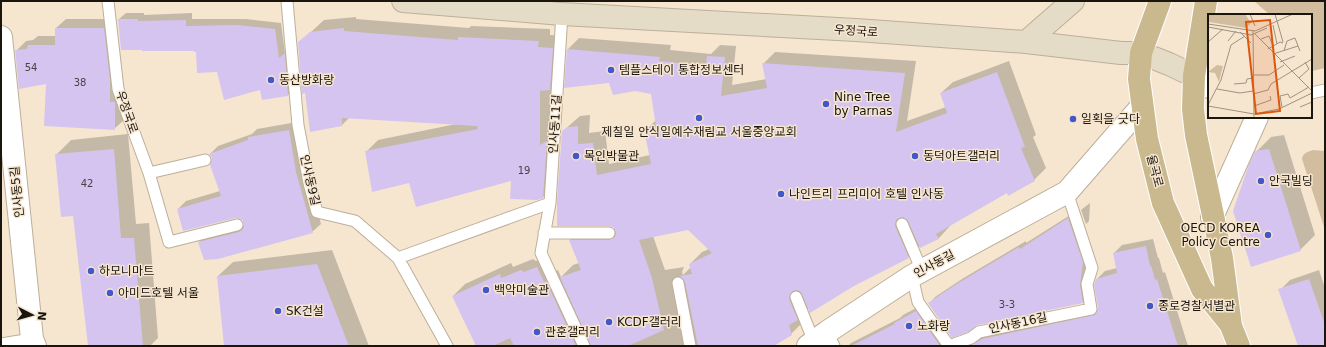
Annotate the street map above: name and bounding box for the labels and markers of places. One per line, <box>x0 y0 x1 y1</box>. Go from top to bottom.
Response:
place label: 템플스테이 통합정보센터 <box>619 63 744 77</box>
marker: 템플스테이 통합정보센터 <box>606 65 616 75</box>
place label: 동산방화랑 <box>279 73 334 87</box>
marker: 동산방화랑 <box>266 75 276 85</box>
place label: Nine Tree by Parnas <box>834 90 893 118</box>
marker: Nine Tree by Parnas <box>821 99 831 109</box>
place label: 일획을 긋다 <box>1081 112 1140 126</box>
marker: 제칠일 안식일예수재림교 서울중앙교회 <box>694 113 704 123</box>
marker: 일획을 긋다 <box>1068 114 1078 124</box>
place label: 제칠일 안식일예수재림교 서울중앙교회 <box>601 125 797 139</box>
place label: 목인박물관 <box>584 149 639 163</box>
place label: 동덕아트갤러리 <box>923 149 1000 163</box>
marker: 목인박물관 <box>571 151 581 161</box>
marker: 동덕아트갤러리 <box>910 151 920 161</box>
place label: 안국빌딩 <box>1269 174 1313 188</box>
marker: 안국빌딩 <box>1256 176 1266 186</box>
place label: 나인트리 프리미어 호텔 인사동 <box>789 187 944 201</box>
marker: 나인트리 프리미어 호텔 인사동 <box>776 189 786 199</box>
place label: OECD KOREA Policy Centre <box>1181 221 1261 249</box>
marker: OECD KOREA Policy Centre <box>1263 230 1273 240</box>
place label: 하모니마트 <box>99 264 154 278</box>
marker: 하모니마트 <box>86 266 96 276</box>
place label: 백악미술관 <box>494 283 549 297</box>
marker: 백악미술관 <box>481 285 491 295</box>
place label: 아미드호텔 서울 <box>118 286 199 300</box>
marker: 아미드호텔 서울 <box>105 288 115 298</box>
place label: 종로경찰서별관 <box>1158 299 1235 313</box>
marker: 종로경찰서별관 <box>1145 301 1155 311</box>
place label: SK건설 <box>286 304 324 318</box>
marker: SK건설 <box>273 306 283 316</box>
place label: KCDF갤러리 <box>617 315 682 329</box>
marker: KCDF갤러리 <box>604 317 614 327</box>
place label: 노화랑 <box>917 319 950 333</box>
marker: 노화랑 <box>904 321 914 331</box>
place label: 관훈갤러리 <box>545 325 600 339</box>
marker: 관훈갤러리 <box>532 327 542 337</box>

